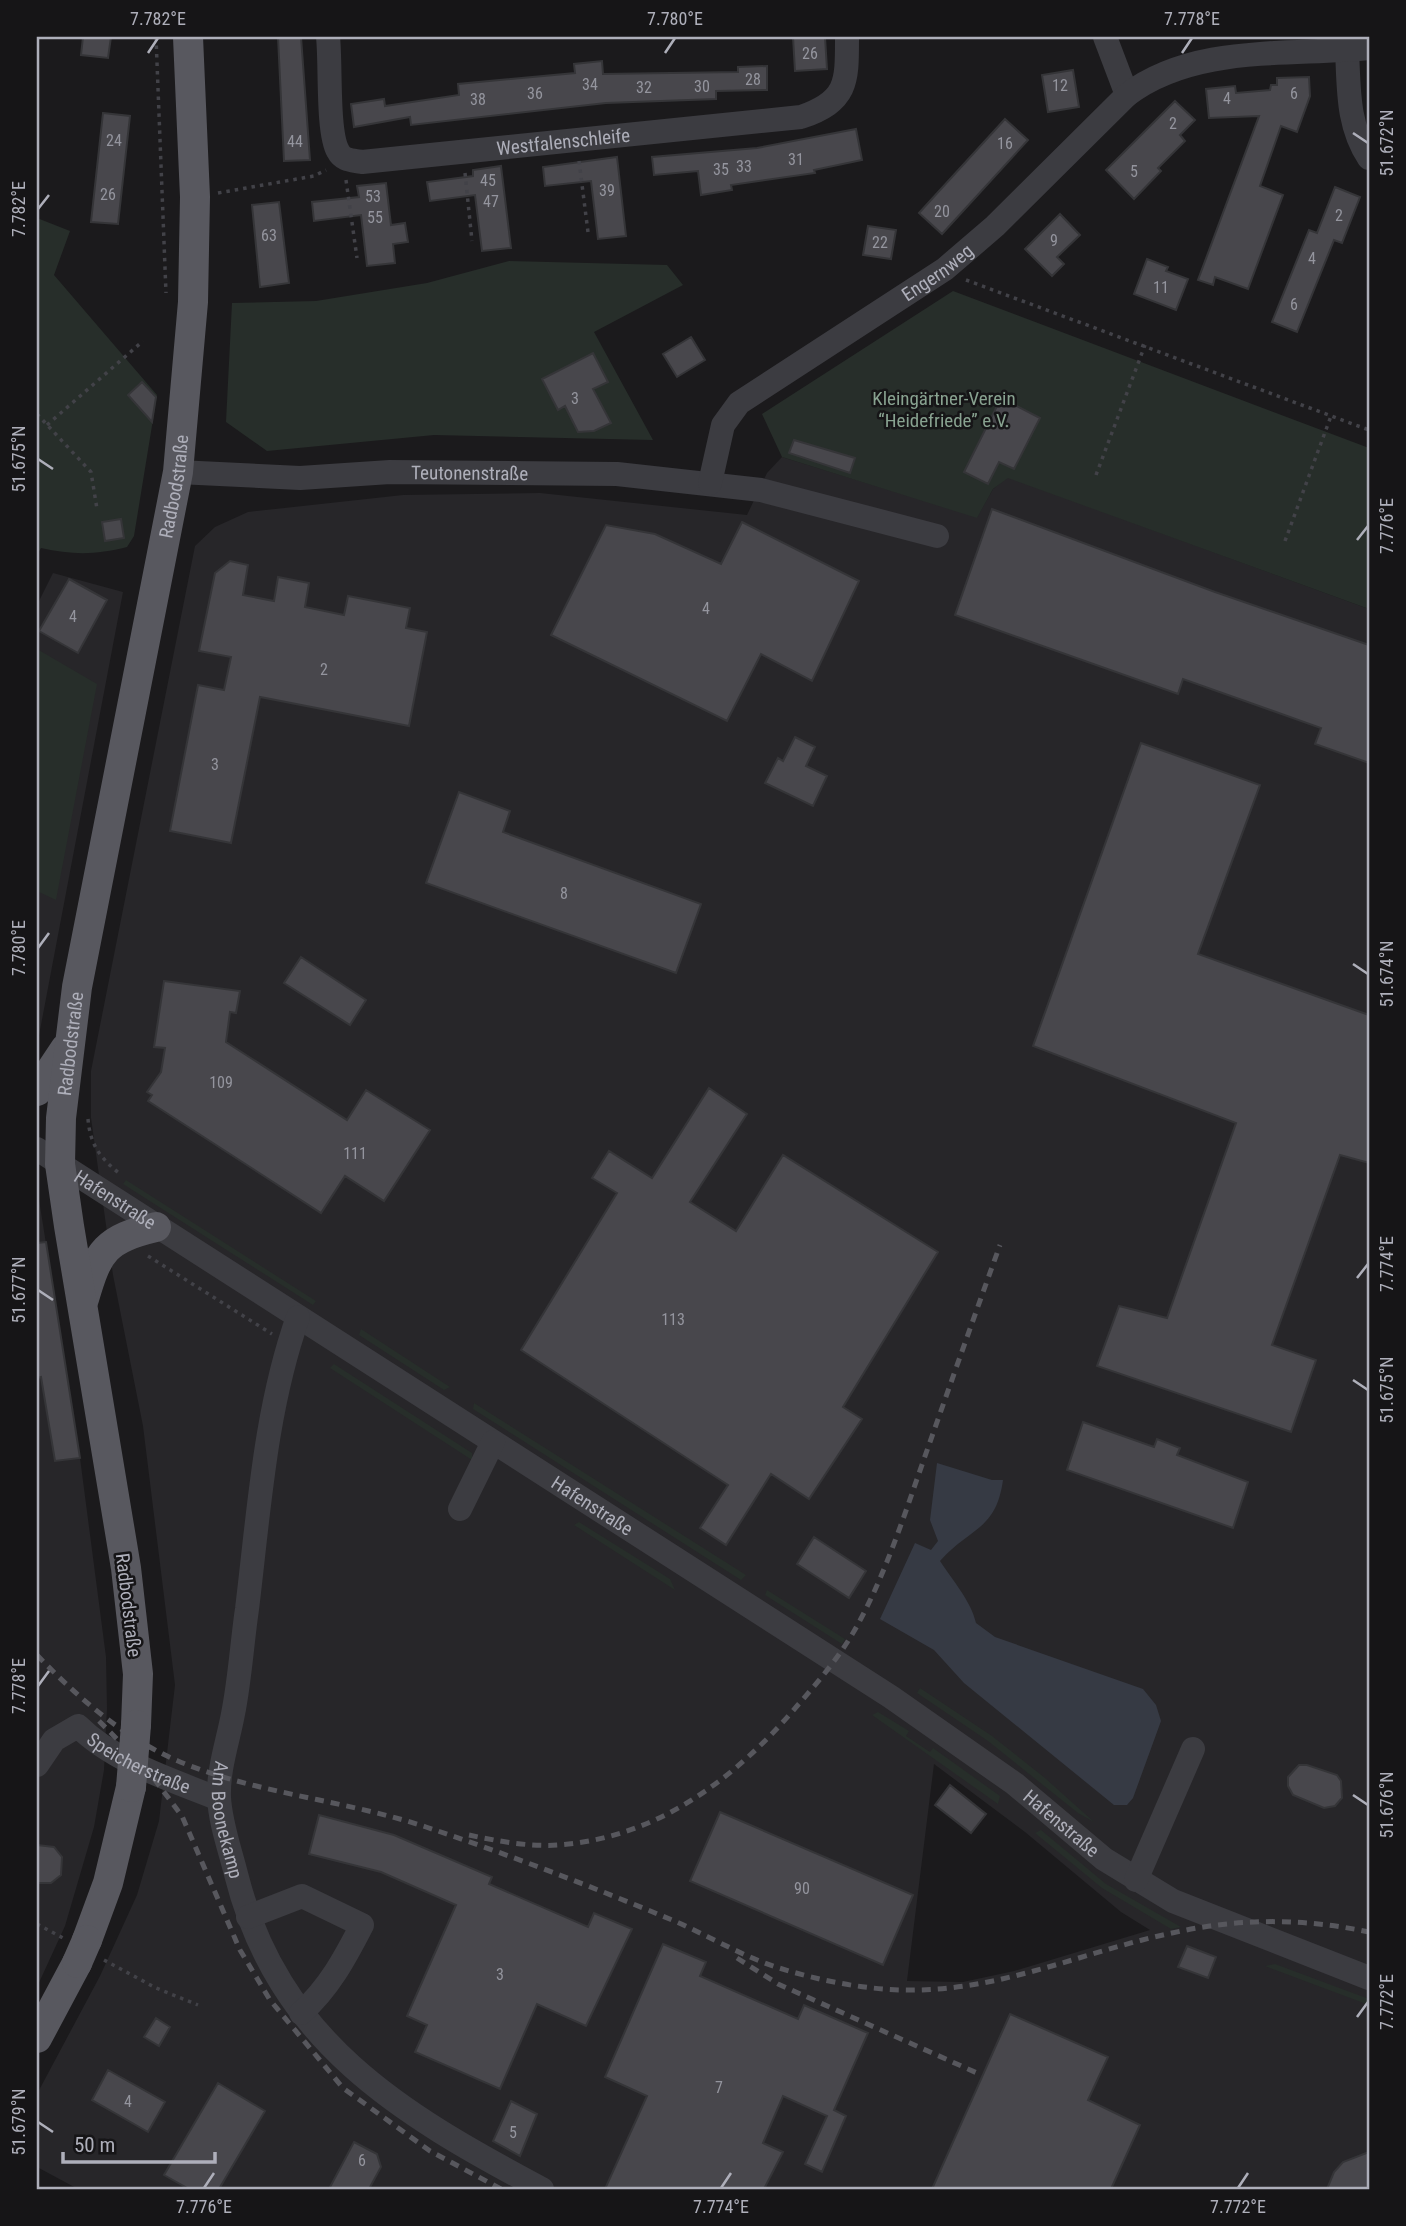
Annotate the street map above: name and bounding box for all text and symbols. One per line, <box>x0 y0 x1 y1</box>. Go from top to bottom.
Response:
text: 7.782°E <box>130 8 186 29</box>
text: 7.780°E <box>647 8 703 29</box>
text: 7.778°E <box>1164 8 1220 29</box>
house number: 26 <box>802 44 818 63</box>
house number: 28 <box>745 70 761 89</box>
house number: 34 <box>582 75 598 94</box>
house number: 12 <box>1052 76 1068 95</box>
house number: 30 <box>694 77 710 96</box>
house number: 32 <box>636 78 652 97</box>
house number: 36 <box>527 84 543 103</box>
house number: 6 <box>1290 84 1298 103</box>
house number: 4 <box>1223 89 1231 108</box>
house number: 38 <box>470 90 486 109</box>
text: 51.672°N <box>1376 109 1397 177</box>
house number: 2 <box>1169 114 1177 133</box>
street label: Westfalenschleife <box>495 124 631 160</box>
house number: 24 <box>106 131 122 150</box>
house number: 44 <box>287 132 303 151</box>
house number: 16 <box>997 134 1013 153</box>
house number: 31 <box>788 150 804 169</box>
house number: 33 <box>736 157 752 176</box>
house number: 35 <box>713 160 729 179</box>
house number: 5 <box>1130 162 1138 181</box>
house number: 45 <box>480 171 496 190</box>
text: 7.782°E <box>8 181 29 237</box>
house number: 39 <box>599 181 615 200</box>
house number: 26 <box>100 185 116 204</box>
house number: 53 <box>365 187 381 206</box>
house number: 47 <box>483 192 499 211</box>
house number: 20 <box>934 202 950 221</box>
house number: 2 <box>1335 206 1343 225</box>
house number: 55 <box>367 208 383 227</box>
house number: 63 <box>261 226 277 245</box>
house number: 9 <box>1050 231 1058 250</box>
house number: 22 <box>872 233 888 252</box>
street label: Engernweg <box>897 239 978 306</box>
house number: 4 <box>1308 249 1316 268</box>
house number: 11 <box>1153 278 1169 297</box>
house number: 6 <box>1290 295 1298 314</box>
park label: Kleingärtner-Verein “Heidefriede” e.V. <box>872 387 1016 432</box>
house number: 3 <box>571 389 579 408</box>
text: 51.675°N <box>8 425 29 493</box>
street label: Radbodstraße <box>154 434 193 540</box>
street label: Teutonenstraße <box>411 461 528 485</box>
text: 7.776°E <box>1376 498 1397 554</box>
house number: 4 <box>702 599 710 618</box>
house number: 4 <box>69 607 77 626</box>
house number: 2 <box>320 660 328 679</box>
house number: 3 <box>211 755 219 774</box>
house number: 8 <box>560 884 568 903</box>
text: 7.780°E <box>8 920 29 976</box>
text: 51.674°N <box>1376 940 1397 1008</box>
street label: Radbodstraße <box>53 990 88 1097</box>
house number: 109 <box>209 1073 233 1092</box>
house number: 111 <box>343 1144 367 1163</box>
street label: Hafenstraße <box>70 1165 160 1234</box>
text: 7.774°E <box>1376 1236 1397 1292</box>
text: 51.677°N <box>8 1256 29 1324</box>
house number: 113 <box>661 1310 685 1329</box>
text: 51.675°N <box>1376 1356 1397 1424</box>
street label: Hafenstraße <box>547 1471 637 1541</box>
street label: Radbodstraße <box>111 1552 146 1658</box>
text: 7.778°E <box>8 1658 29 1714</box>
street label: Speicherstraße <box>82 1728 194 1799</box>
street label: Am Boonekamp <box>207 1759 248 1881</box>
text: 51.676°N <box>1376 1771 1397 1839</box>
street label: Hafenstraße <box>1018 1785 1104 1862</box>
house number: 90 <box>794 1879 810 1898</box>
house number: 3 <box>496 1965 504 1984</box>
text: 7.772°E <box>1376 1974 1397 2030</box>
house number: 7 <box>715 2078 723 2097</box>
text: 51.679°N <box>8 2088 29 2156</box>
house number: 4 <box>124 2092 132 2111</box>
scale bar <box>63 2121 215 2165</box>
house number: 5 <box>509 2123 517 2142</box>
text: 50 m <box>74 2133 115 2157</box>
house number: 6 <box>358 2151 366 2170</box>
text: 7.776°E <box>176 2196 232 2217</box>
text: 7.774°E <box>693 2196 749 2217</box>
text: 7.772°E <box>1210 2196 1266 2217</box>

